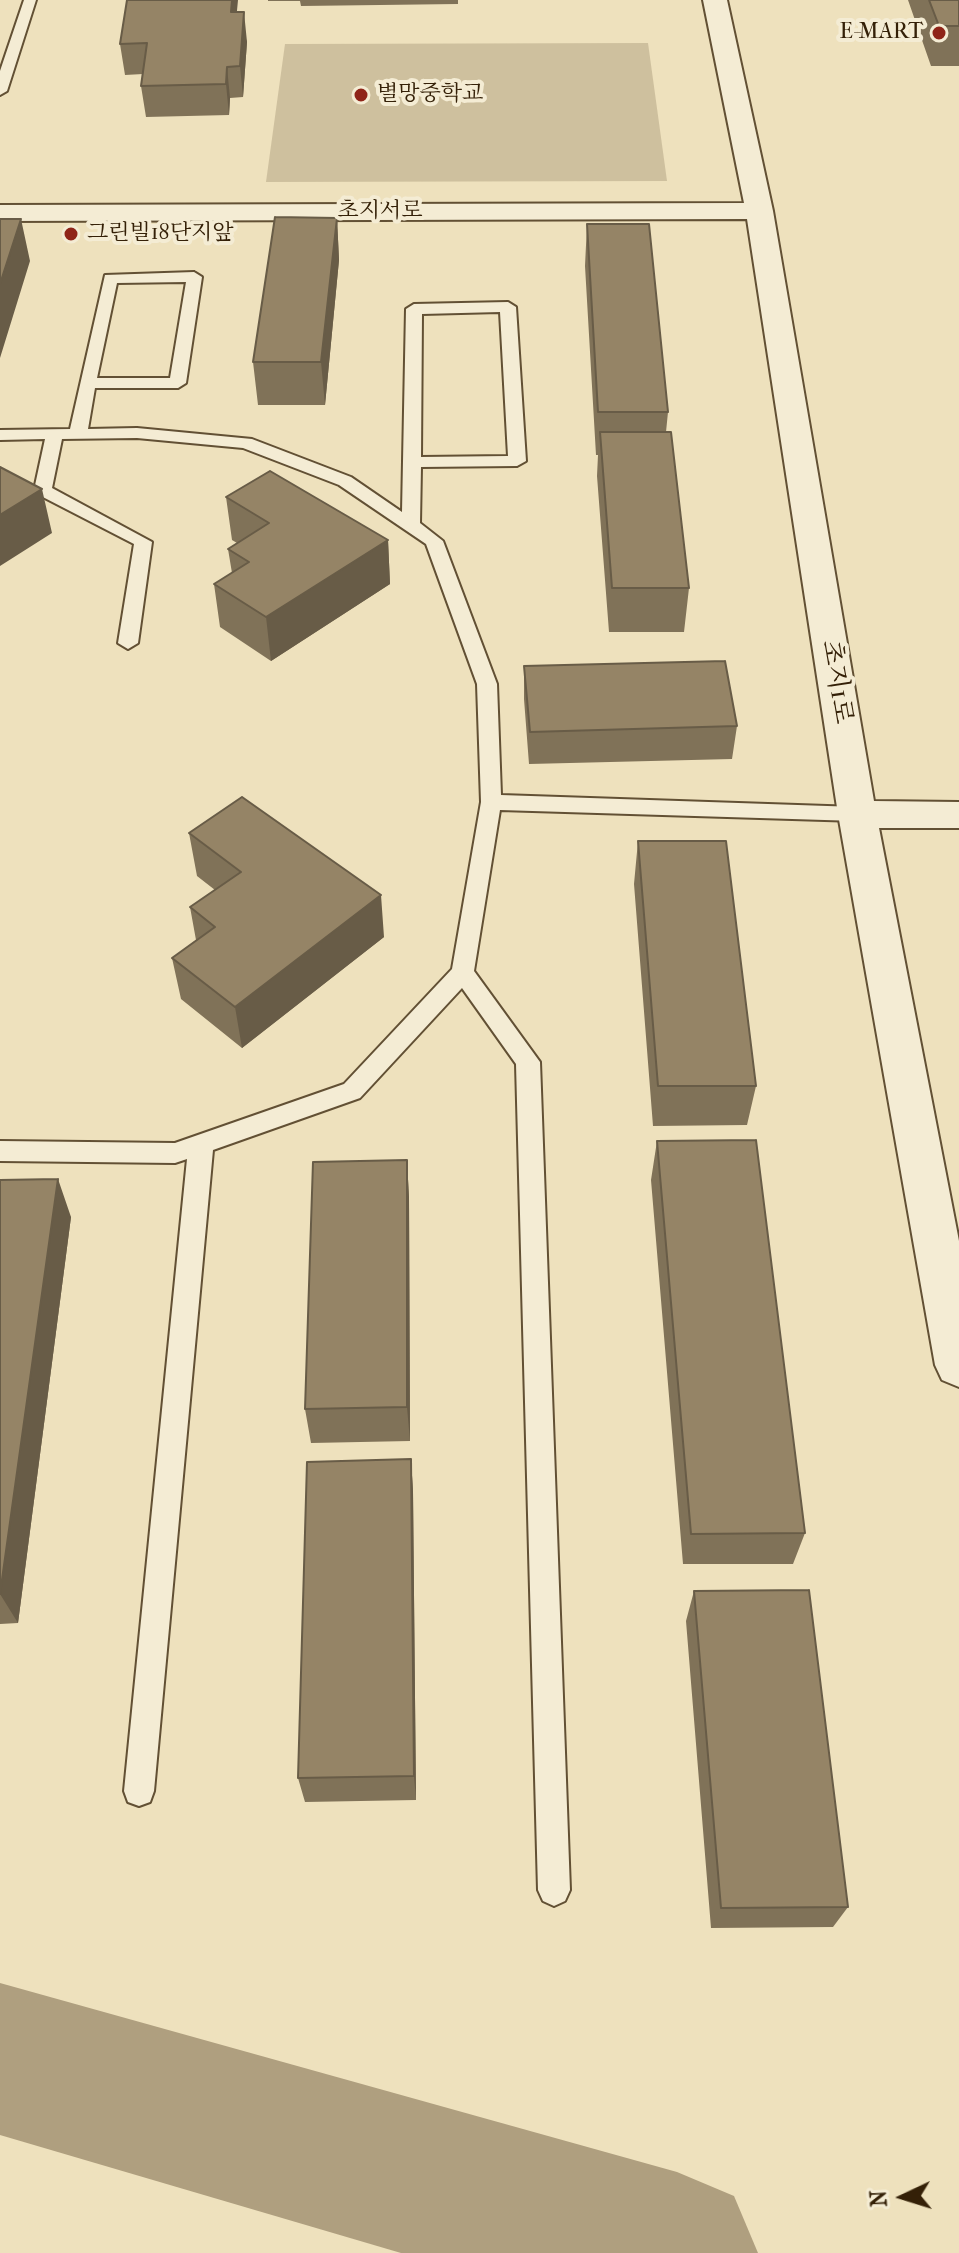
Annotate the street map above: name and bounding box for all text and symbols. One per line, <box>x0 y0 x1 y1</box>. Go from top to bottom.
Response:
place label: E-MART <box>839 20 923 46</box>
marker: E-MART <box>930 24 948 42</box>
place label: 별망중학교 <box>377 82 483 108</box>
marker: 별망중학교 <box>352 86 370 104</box>
street label: 초지서로 <box>337 199 423 225</box>
place label: 그린빌18단지앞 <box>87 221 233 247</box>
marker: 그린빌18단지앞 <box>62 225 80 243</box>
street label: 초지1로 <box>814 638 858 726</box>
north arrow <box>863 2157 943 2237</box>
text: N <box>866 2189 893 2208</box>

